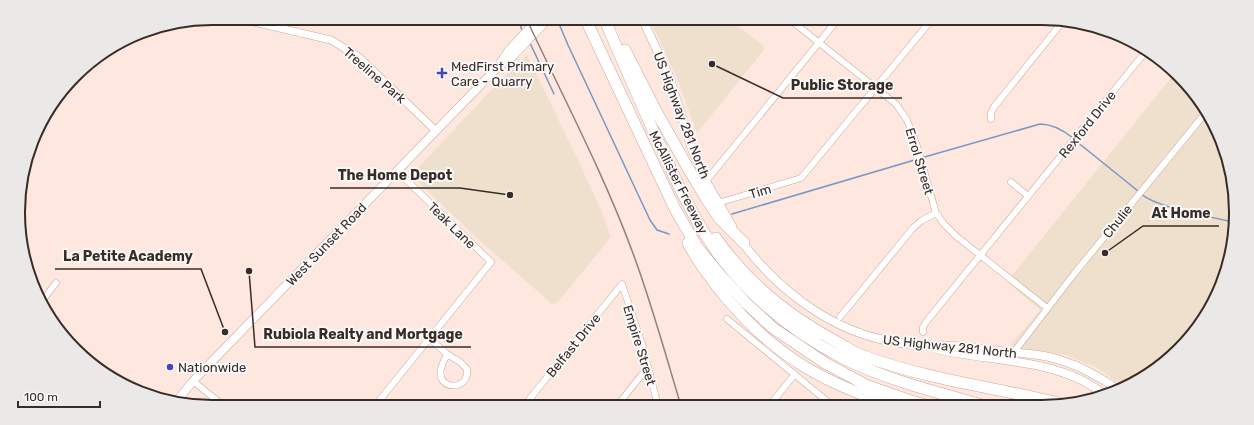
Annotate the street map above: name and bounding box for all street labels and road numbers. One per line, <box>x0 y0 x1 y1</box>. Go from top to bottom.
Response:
street label: Treeline Park <box>340 44 409 107</box>
street label: US Highway 281 North <box>649 50 713 181</box>
street label: Rexford Drive <box>1056 88 1119 161</box>
street label: Errol Street <box>902 126 937 196</box>
street label: McAllister Freeway <box>646 128 711 236</box>
street label: Tim <box>747 181 773 202</box>
street label: Teak Lane <box>425 199 479 252</box>
street label: West Sunset Road <box>283 200 370 289</box>
street label: Chulie <box>1100 202 1135 241</box>
street label: Empire Street <box>620 303 659 387</box>
street label: Belfast Drive <box>543 311 604 380</box>
street label: US Highway 281 North <box>882 332 1018 362</box>

